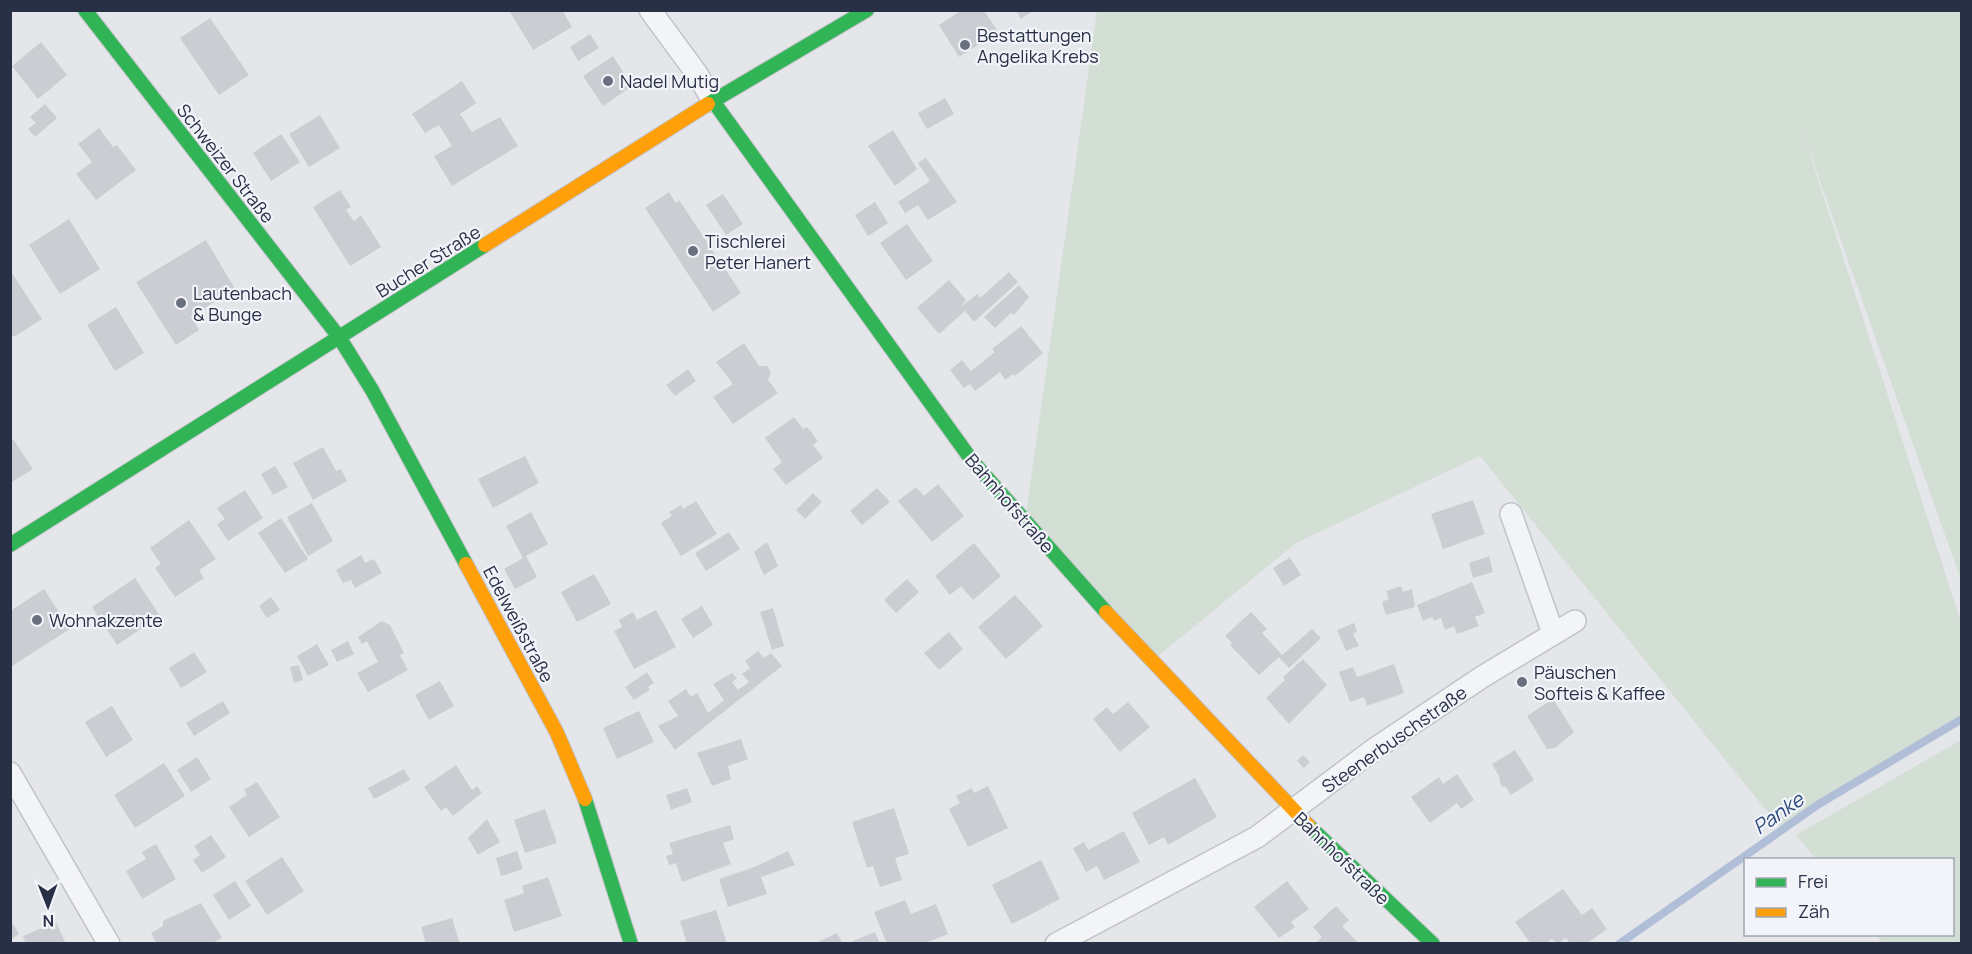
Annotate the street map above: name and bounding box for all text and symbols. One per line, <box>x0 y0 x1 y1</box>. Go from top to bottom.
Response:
place label: Bestattungen Angelika Krebs <box>977 23 1099 68</box>
marker: Bestattungen Angelika Krebs <box>958 38 972 52</box>
place label: Nadel Mutig <box>620 69 719 93</box>
marker: Nadel Mutig <box>601 74 615 88</box>
street label: Schweizer Straße <box>172 98 280 228</box>
street label: Bucher Straße <box>371 219 485 303</box>
place label: Tischlerei Peter Hanert <box>705 229 811 274</box>
marker: Tischlerei Peter Hanert <box>686 244 700 258</box>
place label: Lautenbach & Bunge <box>193 281 292 326</box>
marker: Lautenbach & Bunge <box>174 296 188 310</box>
street label: Bahnhofstraße <box>960 448 1060 558</box>
street label: Edelweißstraße <box>478 562 560 686</box>
place label: Wohnakzente <box>49 608 163 632</box>
marker: Wohnakzente <box>30 613 44 627</box>
place label: Päuschen Softeis & Kaffee <box>1534 660 1665 705</box>
marker: Päuschen Softeis & Kaffee <box>1515 675 1529 689</box>
street label: Steenerbuschstraße <box>1317 680 1471 798</box>
water label: Panke <box>1747 785 1810 840</box>
street label: Bahnhofstraße <box>1289 806 1395 910</box>
legend <box>1744 858 1954 936</box>
text: Frei <box>1798 869 1828 893</box>
north arrow <box>18 876 78 936</box>
text: Zäh <box>1798 899 1830 923</box>
text: N <box>42 910 54 932</box>

